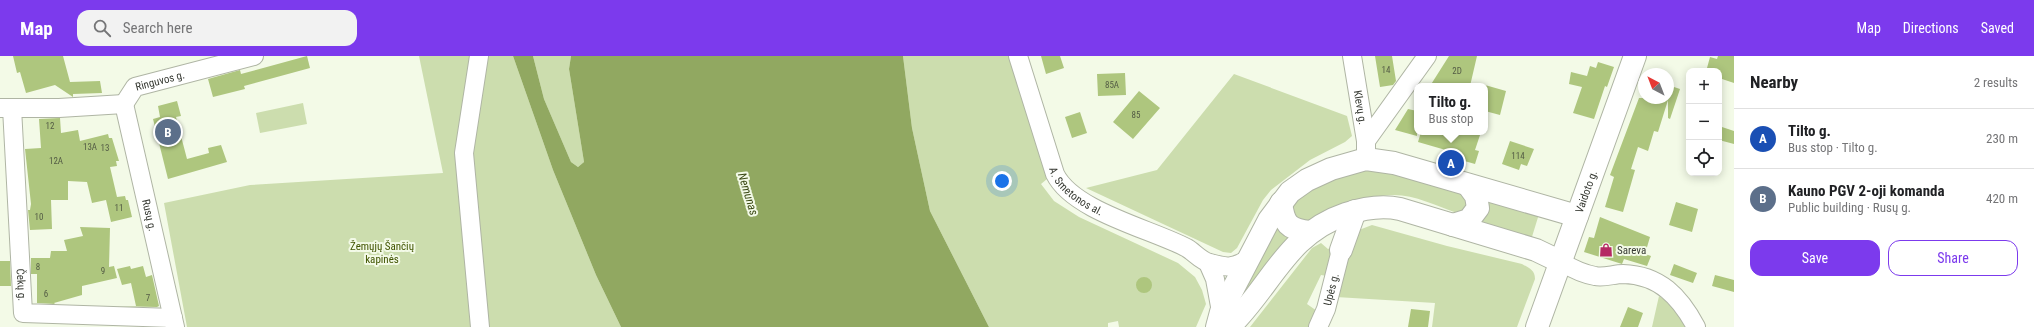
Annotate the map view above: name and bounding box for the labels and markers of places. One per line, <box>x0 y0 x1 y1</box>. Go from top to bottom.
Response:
pin: B <box>155 117 181 147</box>
pin: A <box>1438 148 1464 178</box>
shop icon: Sareva <box>1598 242 1614 258</box>
place label: Sareva <box>1617 244 1646 257</box>

